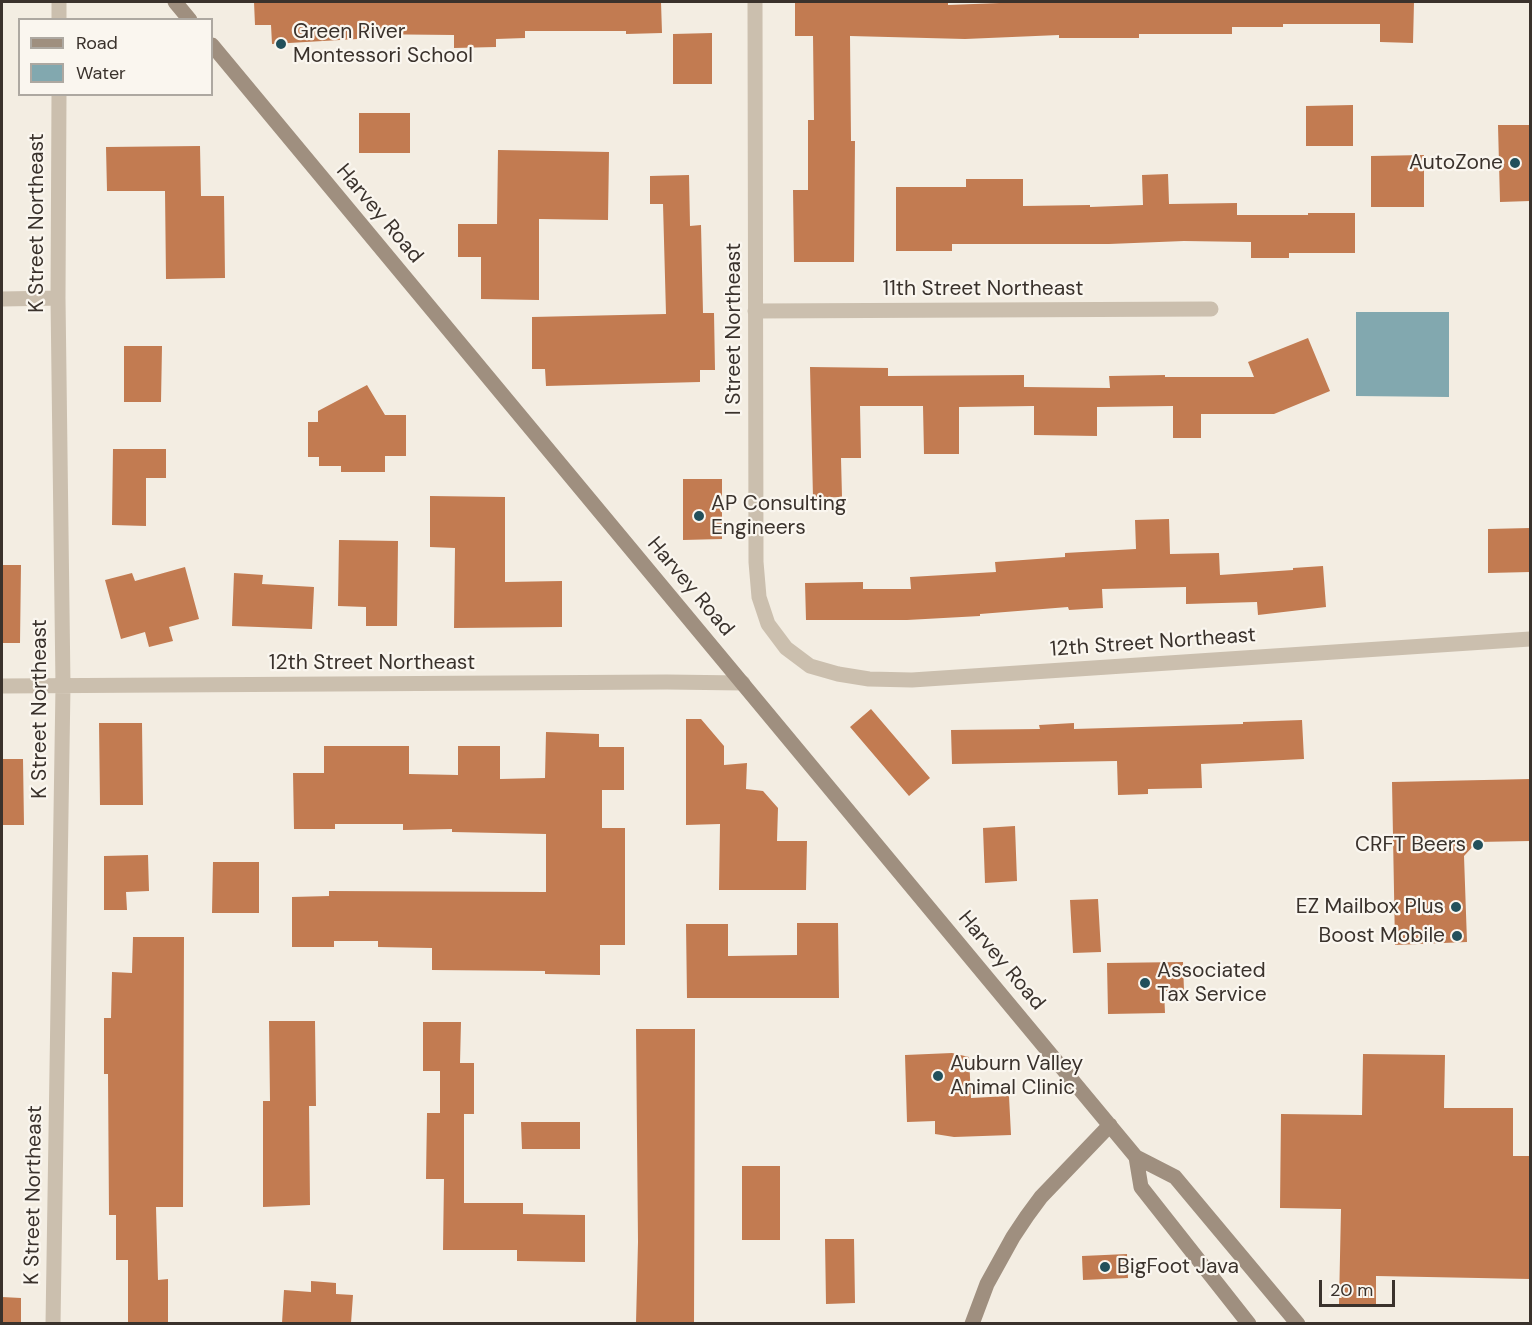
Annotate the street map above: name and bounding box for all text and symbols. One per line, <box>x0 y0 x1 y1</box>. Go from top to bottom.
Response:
legend <box>18 18 213 96</box>
place label: Green River Montessori School <box>293 19 473 69</box>
text: Road <box>76 31 118 55</box>
marker: Green River Montessori School <box>274 37 288 51</box>
text: Water <box>76 61 126 85</box>
street label: K Street Northeast <box>24 133 50 313</box>
place label: AutoZone <box>1409 150 1503 176</box>
marker: AutoZone <box>1508 156 1522 170</box>
street label: Harvey Road <box>330 159 428 269</box>
street label: I Street Northeast <box>721 243 747 415</box>
street label: 11th Street Northeast <box>883 276 1083 302</box>
place label: AP Consulting Engineers <box>711 491 847 541</box>
marker: AP Consulting Engineers <box>692 509 706 523</box>
street label: Harvey Road <box>641 532 739 642</box>
street label: K Street Northeast <box>27 619 53 799</box>
street label: 12th Street Northeast <box>1049 623 1257 663</box>
street label: 12th Street Northeast <box>269 650 475 676</box>
place label: CRFT Beers <box>1355 832 1466 858</box>
marker: CRFT Beers <box>1471 838 1485 852</box>
place label: EZ Mailbox Plus <box>1296 894 1444 920</box>
marker: EZ Mailbox Plus <box>1449 900 1463 914</box>
street label: Harvey Road <box>952 906 1050 1016</box>
place label: Boost Mobile <box>1319 923 1445 949</box>
marker: Boost Mobile <box>1450 929 1464 943</box>
place label: Associated Tax Service <box>1157 958 1267 1008</box>
marker: Associated Tax Service <box>1138 976 1152 990</box>
place label: Auburn Valley Animal Clinic <box>950 1051 1083 1101</box>
marker: Auburn Valley Animal Clinic <box>931 1069 945 1083</box>
street label: K Street Northeast <box>20 1105 48 1285</box>
place label: BigFoot Java <box>1117 1254 1239 1280</box>
marker: BigFoot Java <box>1098 1260 1112 1274</box>
scale bar <box>1322 1268 1398 1306</box>
text: 20 m <box>1330 1278 1373 1302</box>

